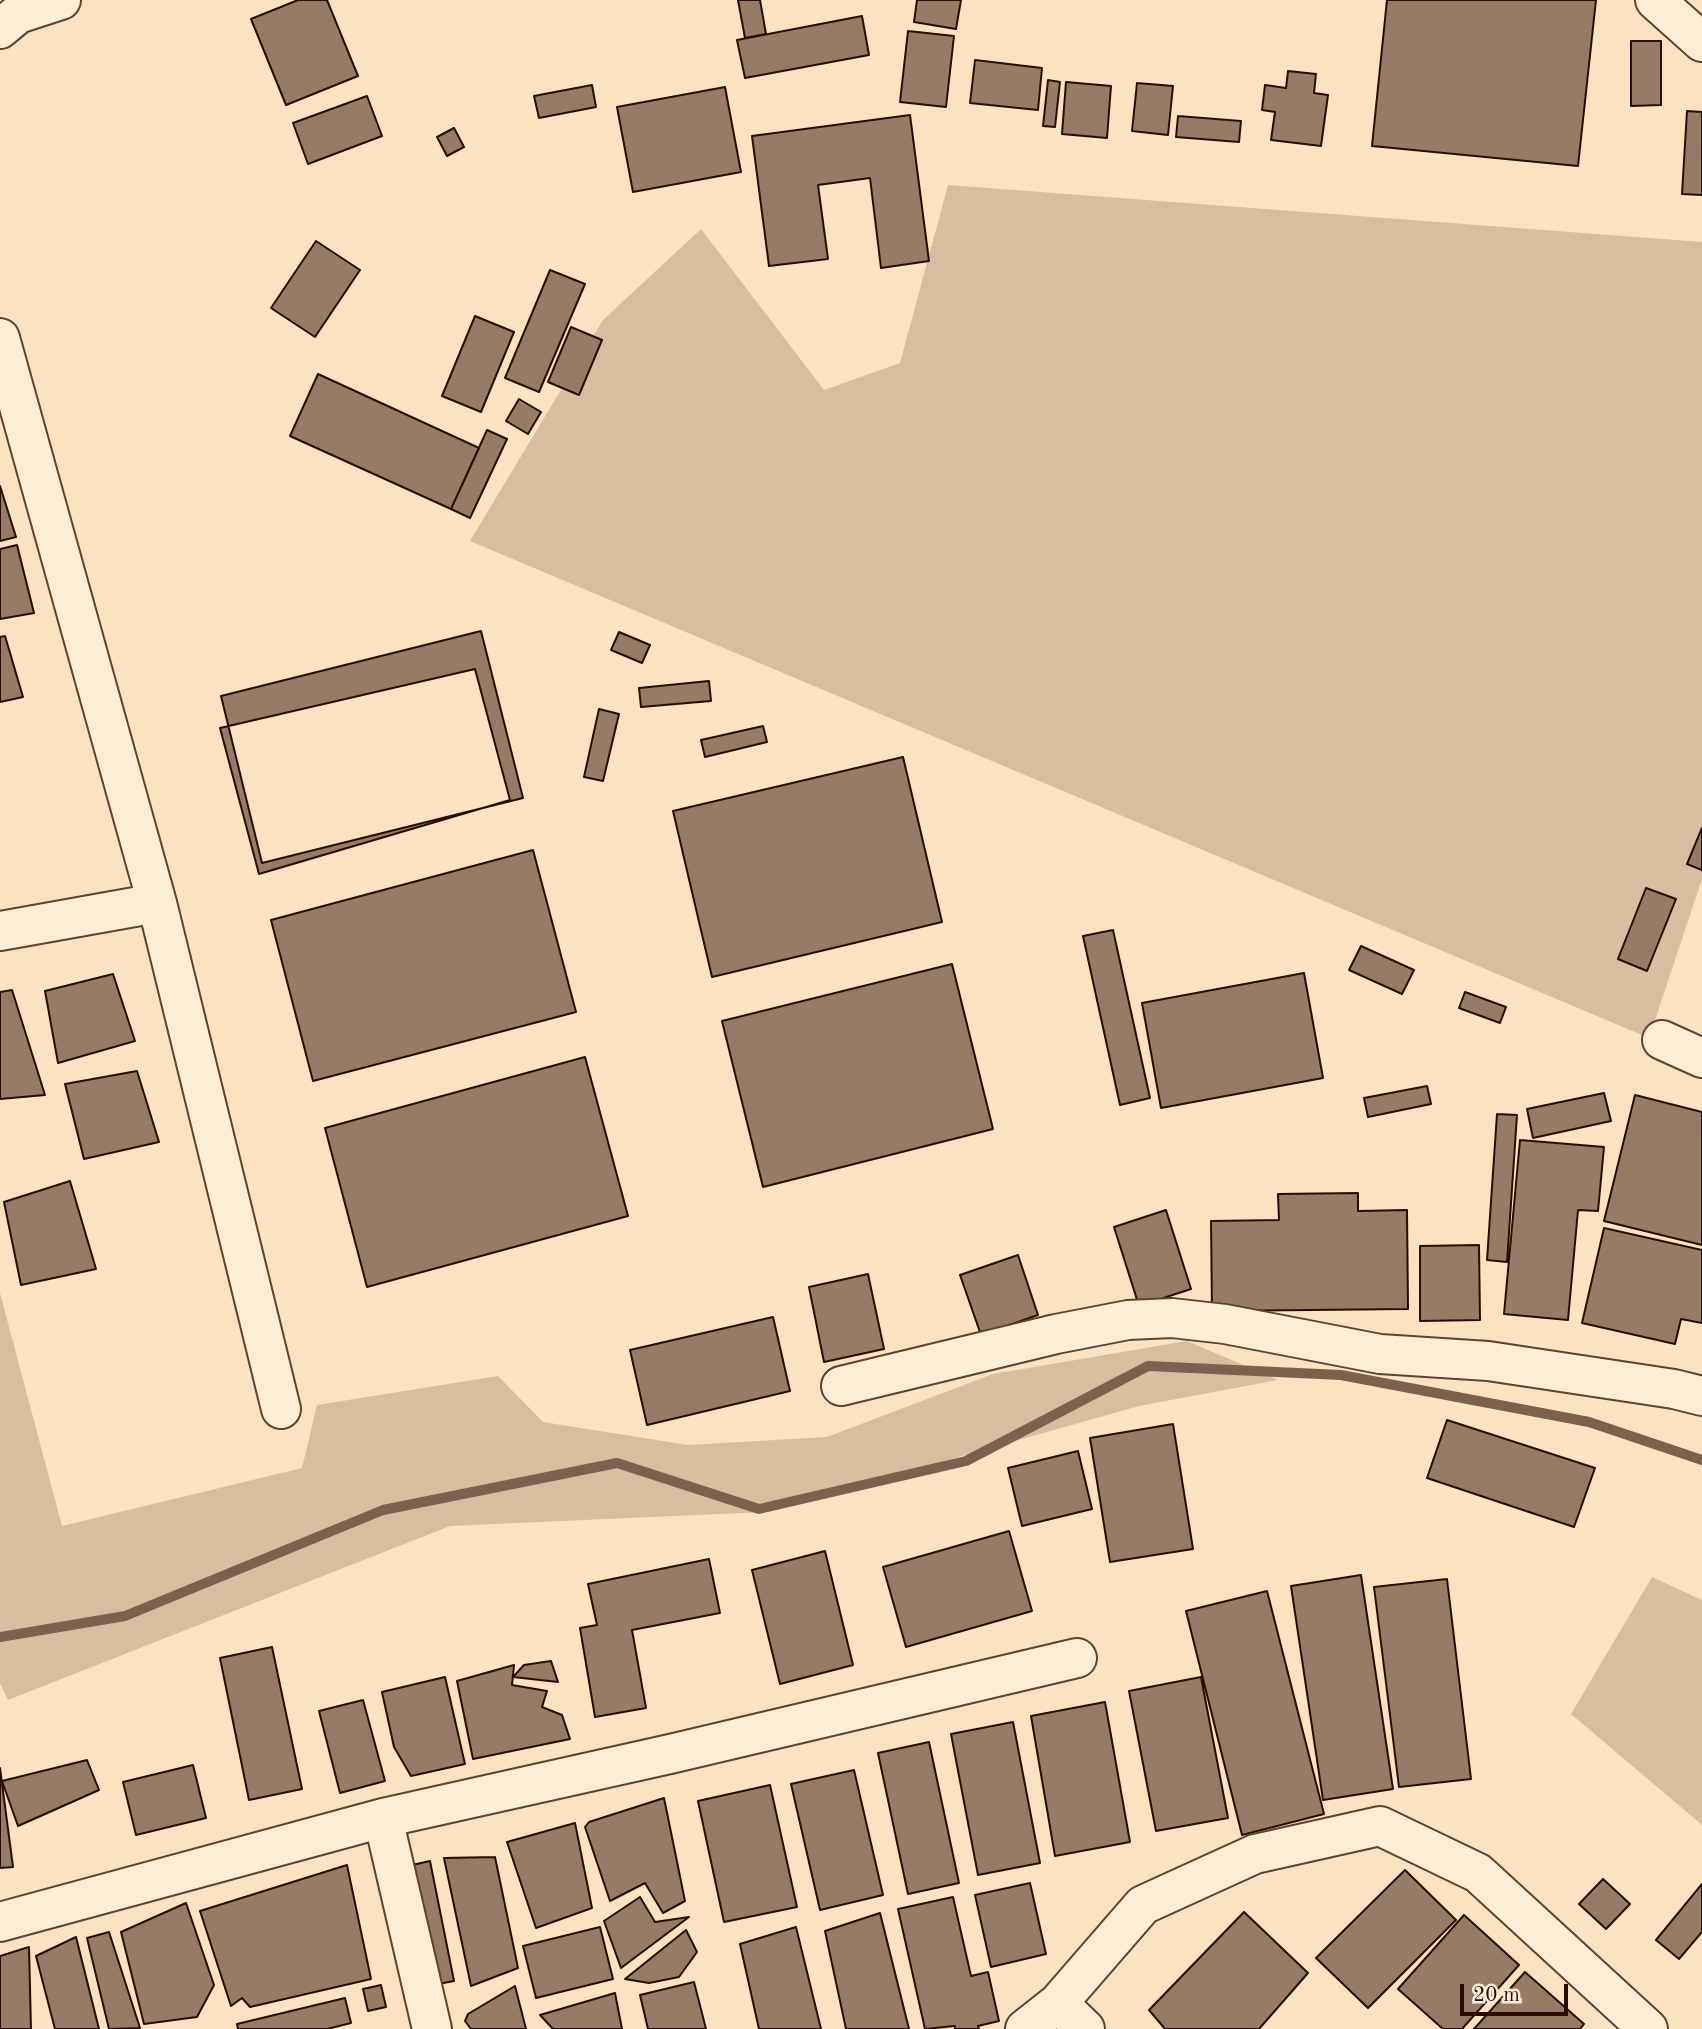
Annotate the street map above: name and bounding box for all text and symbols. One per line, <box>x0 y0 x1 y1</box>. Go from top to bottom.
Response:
scale bar <box>1464 1969 1572 2013</box>
text: 20 m <box>1473 1985 1520 2006</box>

